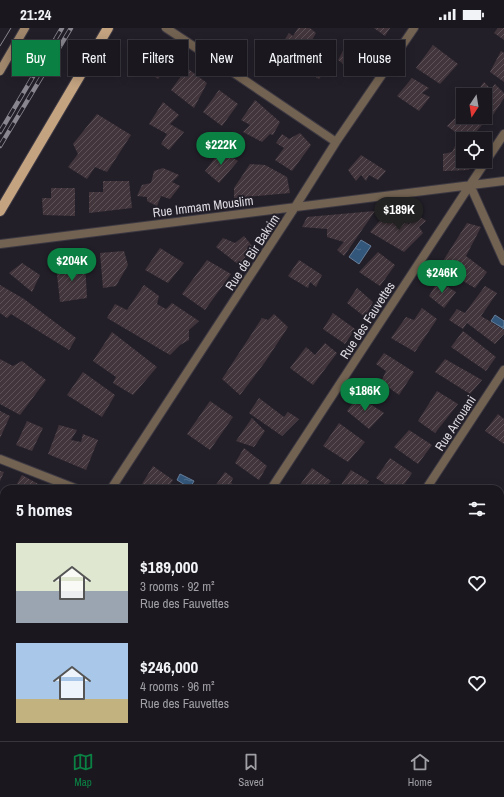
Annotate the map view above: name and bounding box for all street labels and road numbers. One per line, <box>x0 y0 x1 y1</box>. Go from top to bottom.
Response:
street label: Rue Immam Mouslim <box>152 192 254 221</box>
street label: Rue de Bir Bakrim <box>221 211 283 294</box>
street label: Rue des Fauvettes <box>336 278 399 362</box>
street label: Rue Arrouani <box>431 392 480 454</box>

